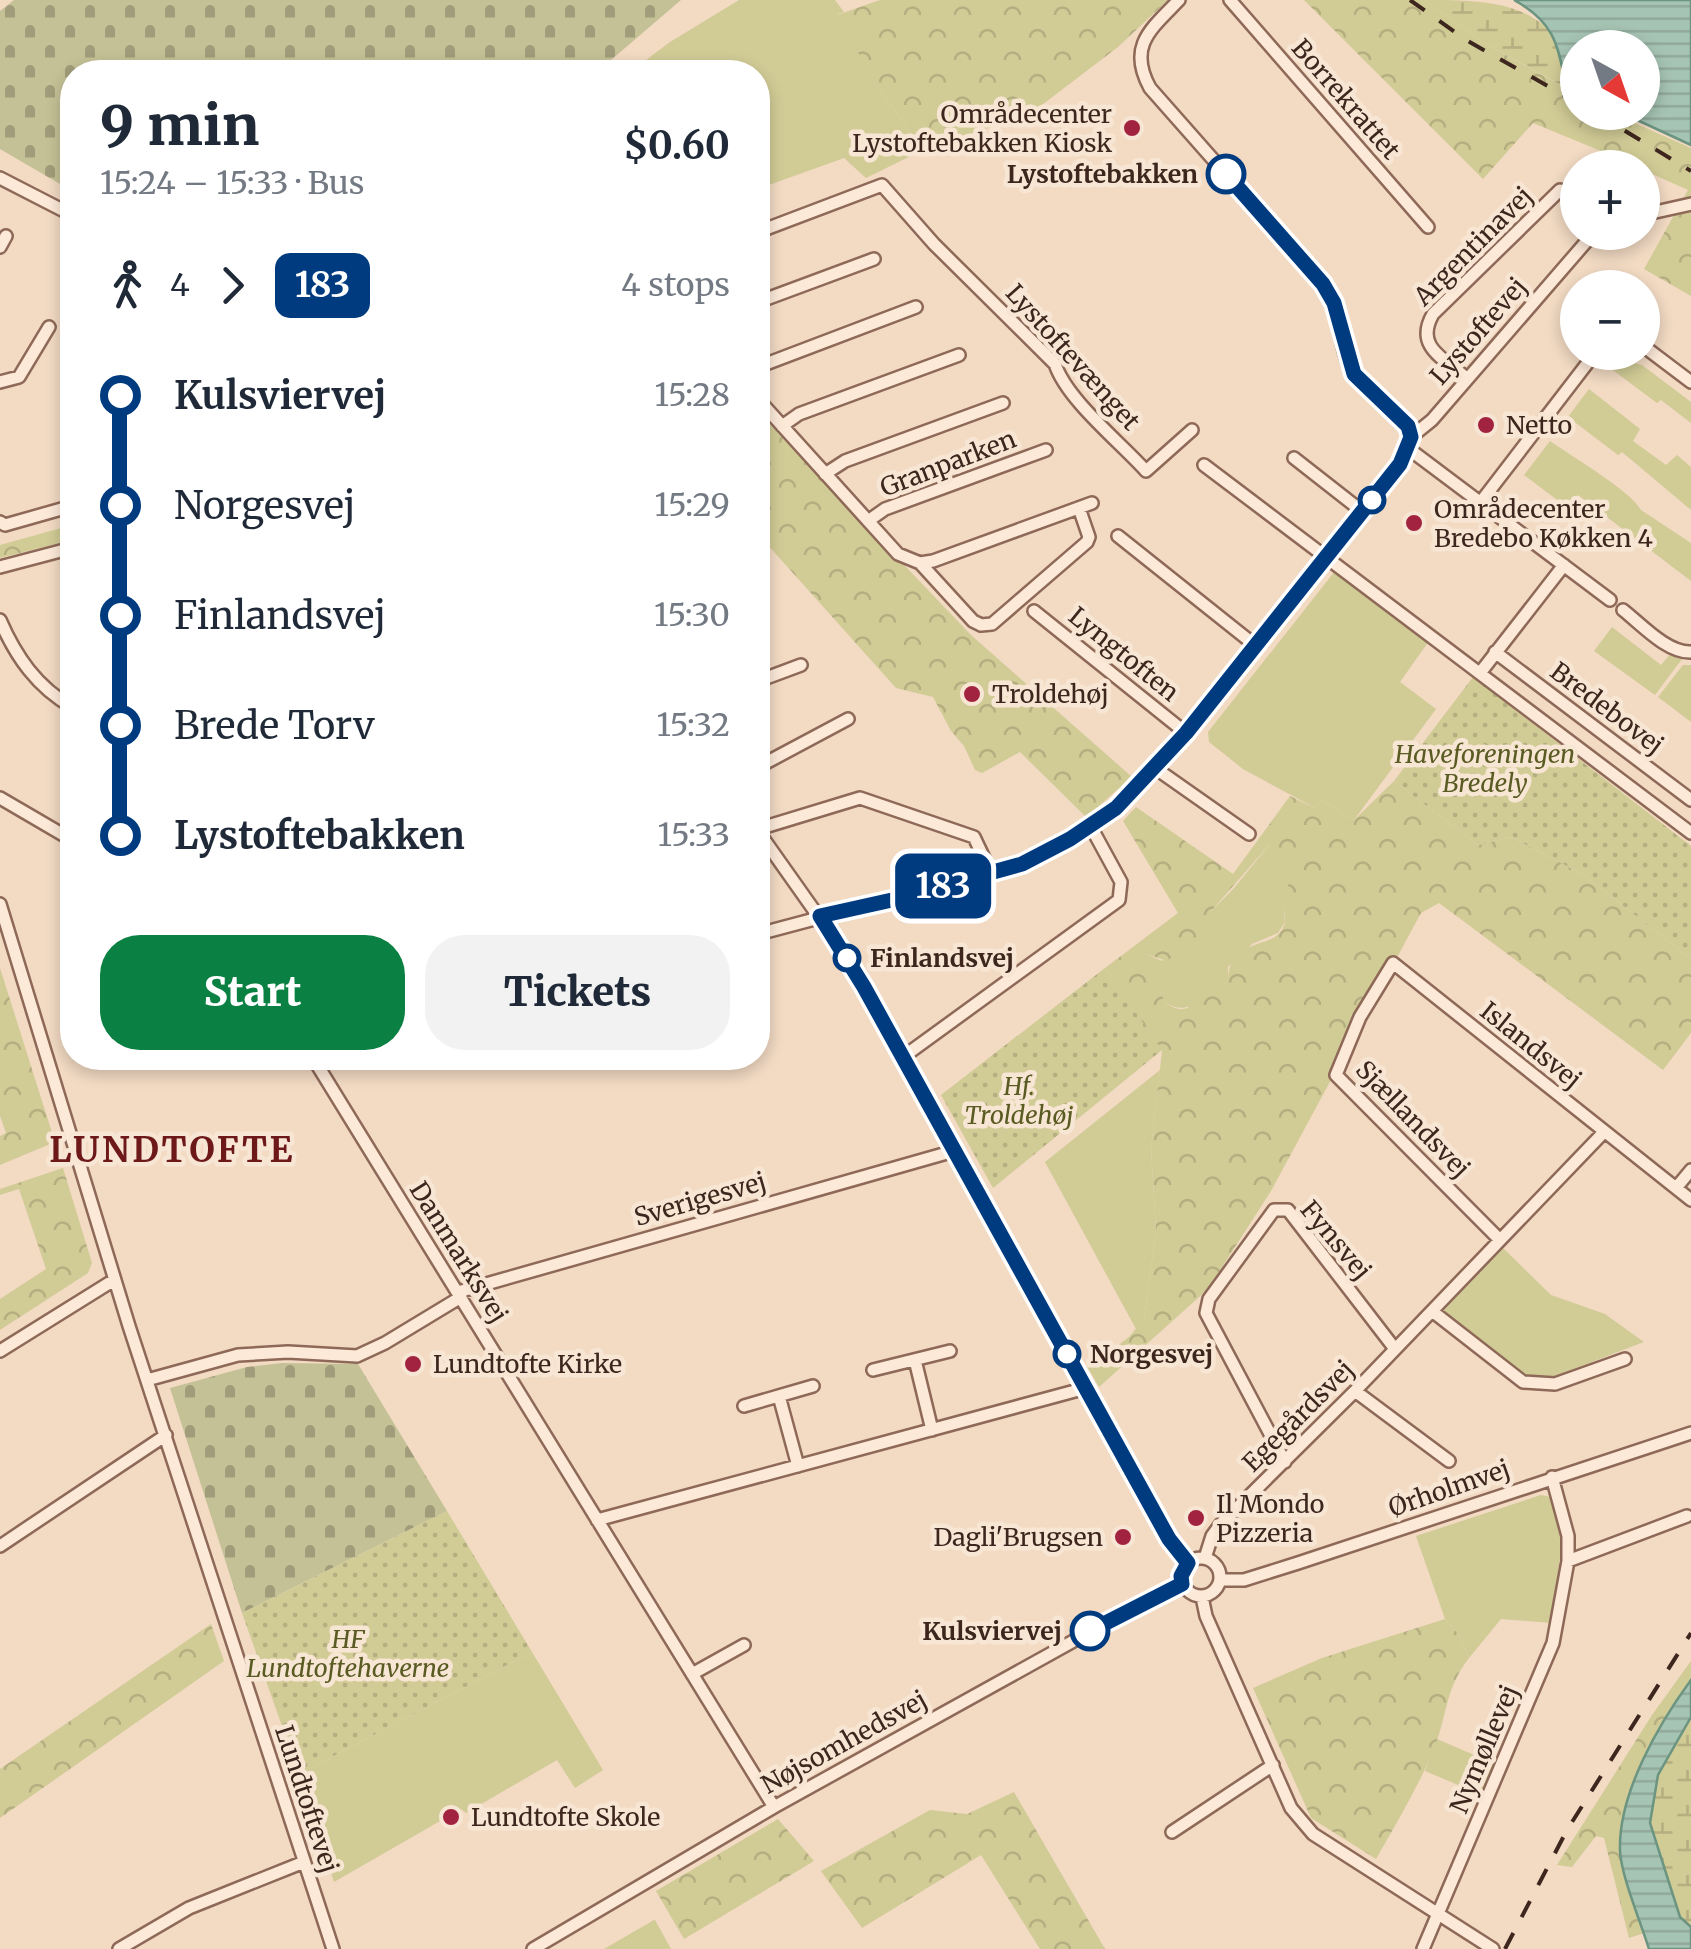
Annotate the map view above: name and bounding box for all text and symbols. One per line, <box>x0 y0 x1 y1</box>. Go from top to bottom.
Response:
north arrow <box>1560 30 1660 130</box>
map controls <box>1560 30 1660 370</box>
street label: Borrekrattet <box>1285 32 1407 166</box>
text: 9 min <box>100 91 259 160</box>
place label: Områdecenter Lystoftebakken Kiosk <box>852 98 1112 159</box>
marker: Områdecenter Lystoftebakken Kiosk <box>1121 117 1143 139</box>
text: $0.60 <box>623 122 730 169</box>
button: + <box>1560 150 1660 250</box>
marker: Lystoftebakken <box>1207 155 1245 193</box>
place label: Lystoftebakken <box>1007 158 1198 190</box>
text: 15:24 – 15:33 · Bus <box>100 163 365 203</box>
street label: Argentinavej <box>1406 180 1539 313</box>
icon: walk <box>100 258 155 313</box>
icon: forward <box>205 258 260 313</box>
text: 183 <box>295 263 350 307</box>
text: 4 <box>170 265 190 305</box>
text: 4 stops <box>621 265 730 305</box>
button: − <box>1560 270 1660 370</box>
street label: Lystoftevej <box>1423 271 1533 391</box>
street label: Lystoftevænget <box>999 277 1147 437</box>
text: Kulsviervej <box>174 372 386 419</box>
text: 15:28 <box>654 375 730 415</box>
place label: Netto <box>1506 409 1572 441</box>
marker: Netto <box>1475 414 1497 436</box>
street label: Granparken <box>876 422 1020 504</box>
text: Norgesvej <box>174 482 356 529</box>
text: 15:29 <box>655 485 730 525</box>
unlabelled marker <box>1359 487 1385 513</box>
place label: Områdecenter Bredebo Køkken 4 <box>1434 493 1653 554</box>
marker: Områdecenter Bredebo Køkken 4 <box>1403 512 1425 534</box>
text: Finlandsvej <box>174 592 386 639</box>
text: 15:30 <box>654 595 730 635</box>
street label: Lyngtoften <box>1062 600 1186 708</box>
street label: Bredebovej <box>1544 655 1670 761</box>
place label: Troldehøj <box>992 678 1109 710</box>
marker: Troldehøj <box>961 683 983 705</box>
text: Brede Torv <box>174 702 375 749</box>
text: 15:32 <box>656 705 730 745</box>
park label: Haveforeningen Bredely <box>1394 738 1575 799</box>
text: Lystoftebakken <box>174 812 465 859</box>
text: 15:33 <box>658 815 730 855</box>
line badge: 183 <box>886 854 1000 918</box>
text: 183 <box>915 864 971 908</box>
button: Start <box>100 935 405 1050</box>
button: Tickets <box>425 935 730 1050</box>
place label: Finlandsvej <box>870 942 1014 974</box>
marker: Finlandsvej <box>834 945 860 971</box>
street label: Islandsvej <box>1474 995 1588 1095</box>
street label: Sjællandsvej <box>1349 1054 1477 1184</box>
park label: Hf. Troldehøj <box>965 1070 1073 1131</box>
district label: LUNDTOFTE <box>49 1128 295 1172</box>
street label: Sverigesvej <box>630 1165 770 1233</box>
street label: Danmarksvej <box>403 1175 515 1329</box>
street label: Fynsvej <box>1294 1194 1378 1286</box>
place label: Norgesvej <box>1090 1338 1213 1370</box>
marker: Norgesvej <box>1054 1341 1080 1367</box>
place label: Lundtofte Kirke <box>433 1348 622 1380</box>
marker: Lundtofte Kirke <box>402 1353 424 1375</box>
street label: Egegårdsvej <box>1235 1353 1361 1479</box>
street label: Ørholmvej <box>1384 1452 1514 1524</box>
place label: Il Mondo Pizzeria <box>1216 1488 1324 1549</box>
marker: Il Mondo Pizzeria <box>1185 1507 1207 1529</box>
place label: Dagli'Brugsen <box>933 1521 1103 1553</box>
marker: Dagli'Brugsen <box>1112 1526 1134 1548</box>
marker: Kulsviervej <box>1071 1612 1109 1650</box>
place label: Kulsviervej <box>922 1615 1062 1647</box>
park label: HF Lundtoftehaverne <box>247 1623 449 1684</box>
street label: Nymøllevej <box>1443 1680 1525 1818</box>
street label: Nøjsomhedsvej <box>756 1683 932 1801</box>
street label: Lundtoftevej <box>268 1721 346 1877</box>
place label: Lundtofte Skole <box>471 1801 660 1833</box>
marker: Lundtofte Skole <box>440 1806 462 1828</box>

